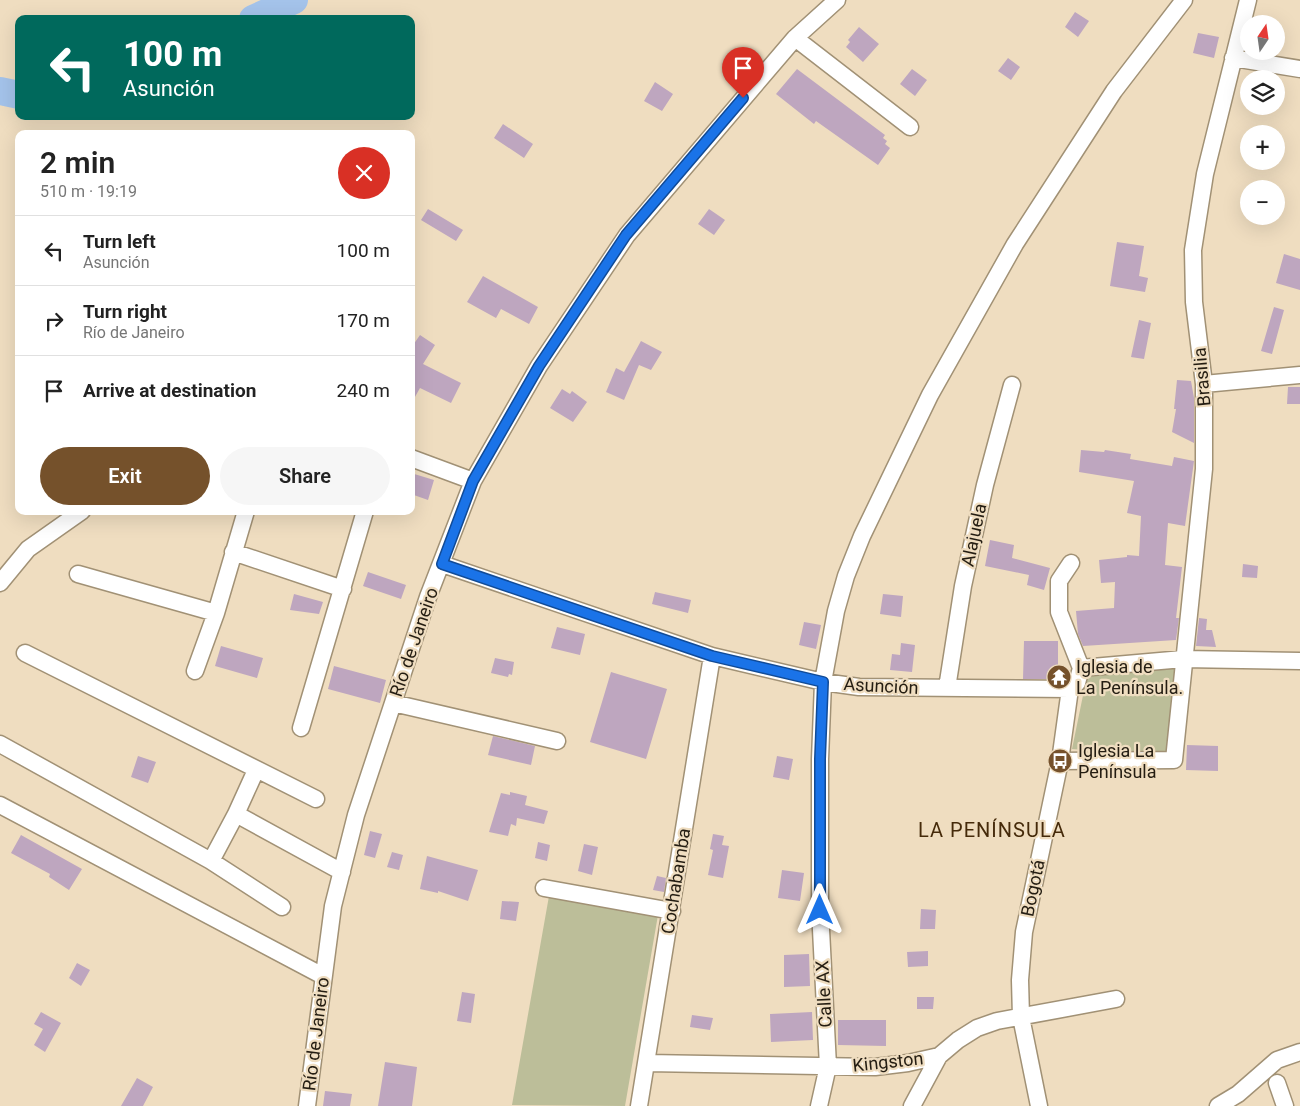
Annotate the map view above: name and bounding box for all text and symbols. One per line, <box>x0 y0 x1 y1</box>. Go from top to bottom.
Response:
north arrow <box>1240 15 1285 60</box>
map controls <box>1240 15 1285 225</box>
text: 100 m <box>123 34 222 75</box>
icon: left <box>40 35 105 100</box>
pin <box>722 47 764 98</box>
icon: arrive <box>729 54 757 82</box>
button: layers <box>1240 70 1285 115</box>
text: Asunción <box>123 76 215 101</box>
button: + <box>1240 125 1285 170</box>
text: 2 min <box>40 145 115 180</box>
button: close <box>338 147 390 199</box>
button: − <box>1240 180 1285 225</box>
text: 510 m · 19:19 <box>40 182 137 201</box>
text: Turn left <box>83 230 156 253</box>
icon: left <box>40 237 68 265</box>
text: 100 m <box>337 239 390 262</box>
text: Asunción <box>83 253 150 272</box>
text: Turn right <box>83 300 167 323</box>
icon: right <box>40 307 68 335</box>
text: 170 m <box>337 309 390 332</box>
text: Río de Janeiro <box>83 323 185 342</box>
street label: Brasilia <box>1188 347 1215 407</box>
icon: arrive <box>40 377 68 405</box>
text: Arrive at destination <box>83 379 256 402</box>
text: 240 m <box>337 379 390 402</box>
button: Exit <box>40 447 210 505</box>
button: Share <box>220 447 390 505</box>
street label: Alajuela <box>957 501 990 568</box>
street label: Río de Janeiro <box>385 584 442 699</box>
place label: Iglesia de La Península. <box>1076 656 1183 698</box>
temple icon: Iglesia de La Península. <box>1046 664 1072 690</box>
street label: Asunción <box>843 673 919 698</box>
place label: Iglesia La Península <box>1078 740 1157 782</box>
bus stop icon: Iglesia La Península <box>1047 748 1073 774</box>
district label: LA PENÍNSULA <box>918 818 1066 842</box>
street label: Cochabamba <box>657 827 694 935</box>
street label: Bogotá <box>1016 858 1049 918</box>
position arrow <box>793 883 845 935</box>
street label: Calle AX <box>811 960 836 1028</box>
street label: Río de Janeiro <box>298 976 333 1092</box>
street label: Kingston <box>852 1047 924 1076</box>

